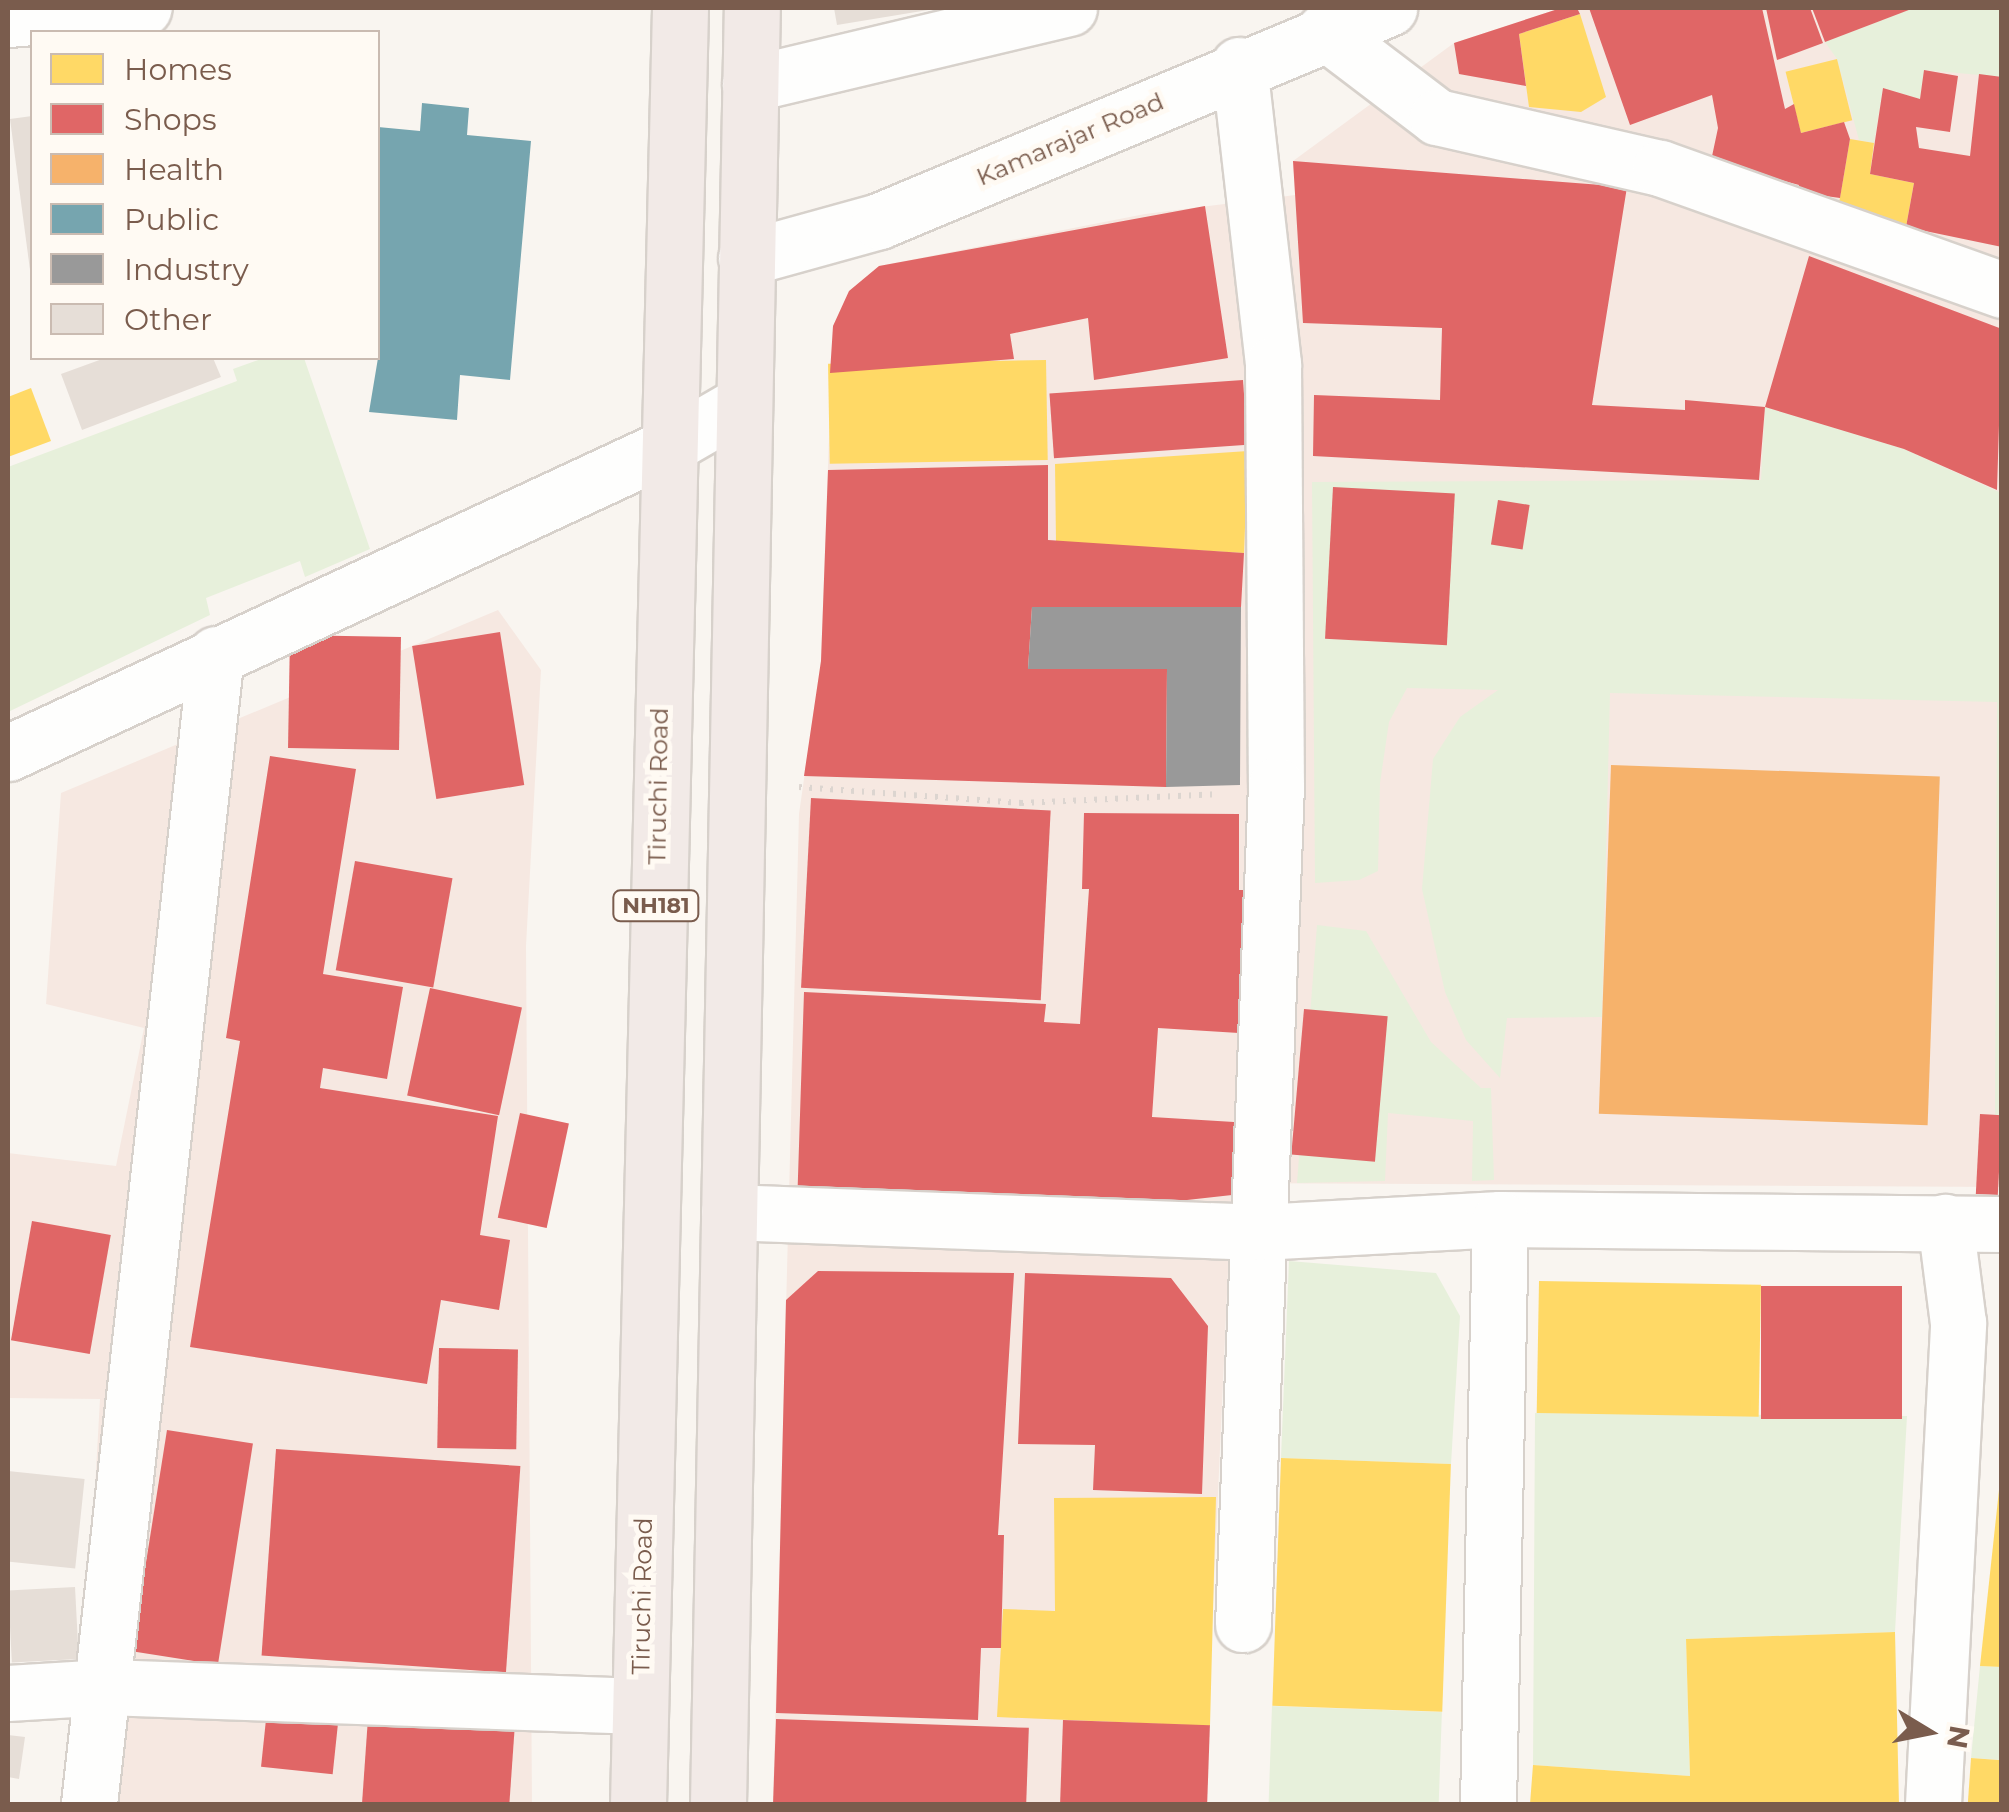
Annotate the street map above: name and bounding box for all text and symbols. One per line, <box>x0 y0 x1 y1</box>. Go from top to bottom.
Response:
legend <box>30 30 380 360</box>
text: Homes <box>124 51 232 88</box>
street label: Kamarajar Road <box>972 86 1168 192</box>
text: Shops <box>124 101 217 138</box>
text: Health <box>124 151 224 188</box>
text: Public <box>124 201 219 238</box>
text: Industry <box>124 251 249 288</box>
text: Other <box>124 301 212 338</box>
street label: Tiruchi Road <box>642 707 674 865</box>
road number: NH181 <box>611 889 701 923</box>
street label: Tiruchi Road <box>626 1517 658 1675</box>
north arrow <box>1879 1682 1979 1782</box>
text: N <box>1940 1723 1977 1751</box>

